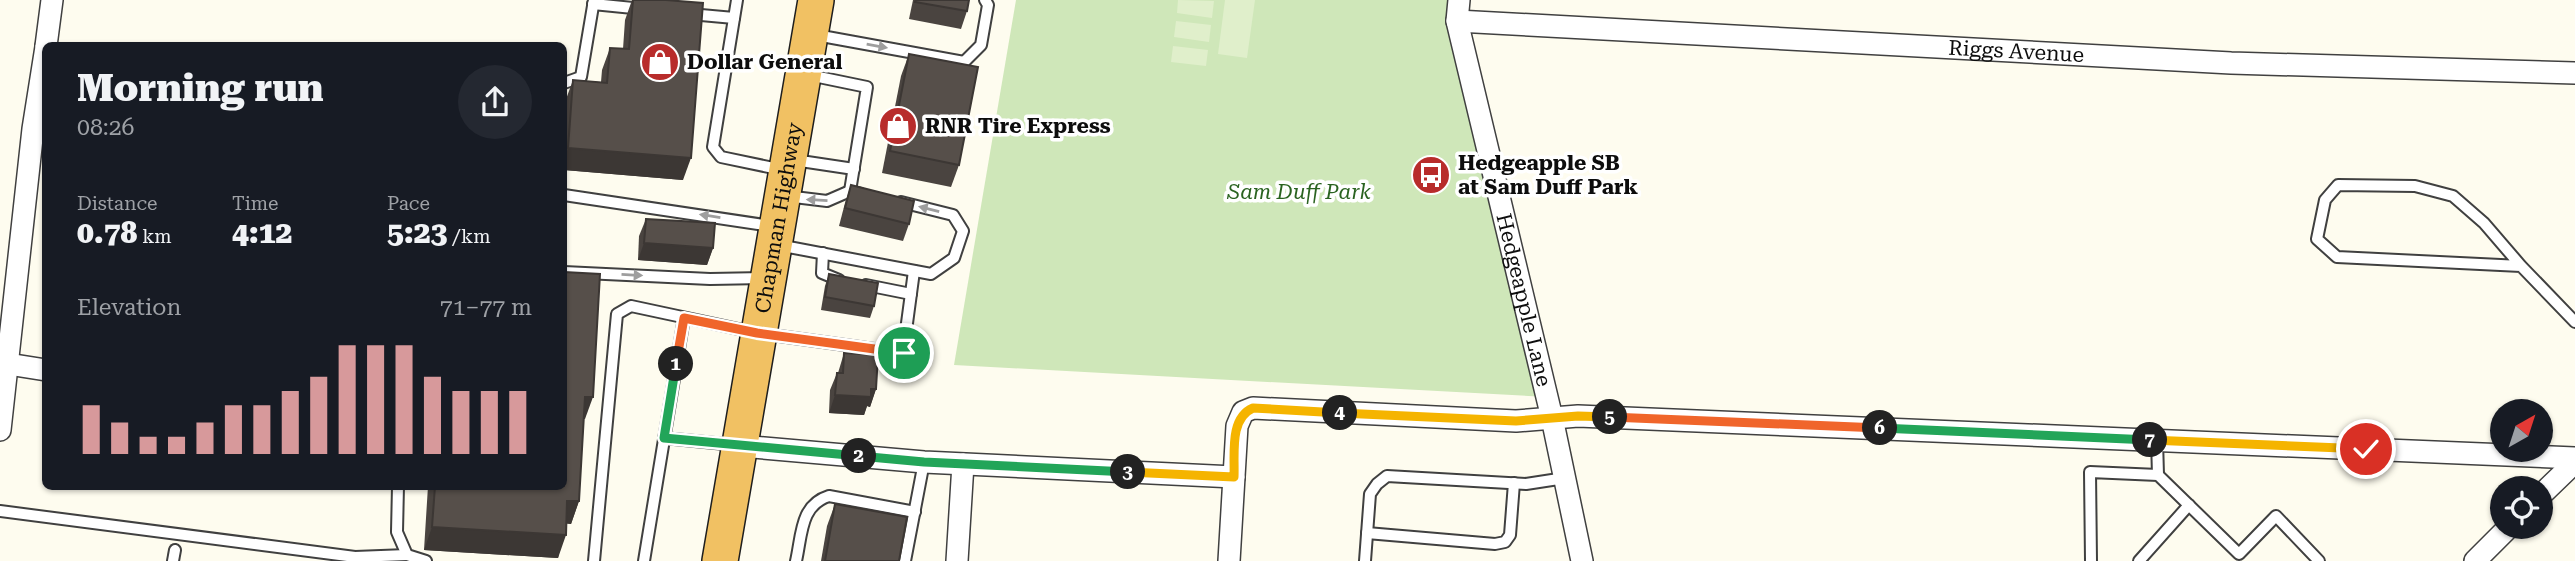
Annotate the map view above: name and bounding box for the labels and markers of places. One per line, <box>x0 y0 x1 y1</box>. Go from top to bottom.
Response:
shop icon: Dollar General <box>639 41 681 83</box>
place label: Dollar General <box>687 50 842 74</box>
shop icon: RNR Tire Express <box>877 105 919 147</box>
place label: RNR Tire Express <box>925 114 1111 138</box>
place label: Hedgeapple SB at Sam Duff Park <box>1458 151 1639 199</box>
bus stop icon: Hedgeapple SB at Sam Duff Park <box>1410 154 1452 196</box>
pin <box>874 323 934 383</box>
pin: 1 <box>658 346 694 382</box>
pin: 4 <box>1322 396 1358 430</box>
pin: 5 <box>1592 400 1628 434</box>
pin: 6 <box>1862 410 1898 446</box>
pin <box>2336 419 2396 479</box>
pin: 7 <box>2132 422 2168 458</box>
pin: 2 <box>842 438 876 474</box>
pin: 3 <box>1110 454 1146 490</box>

